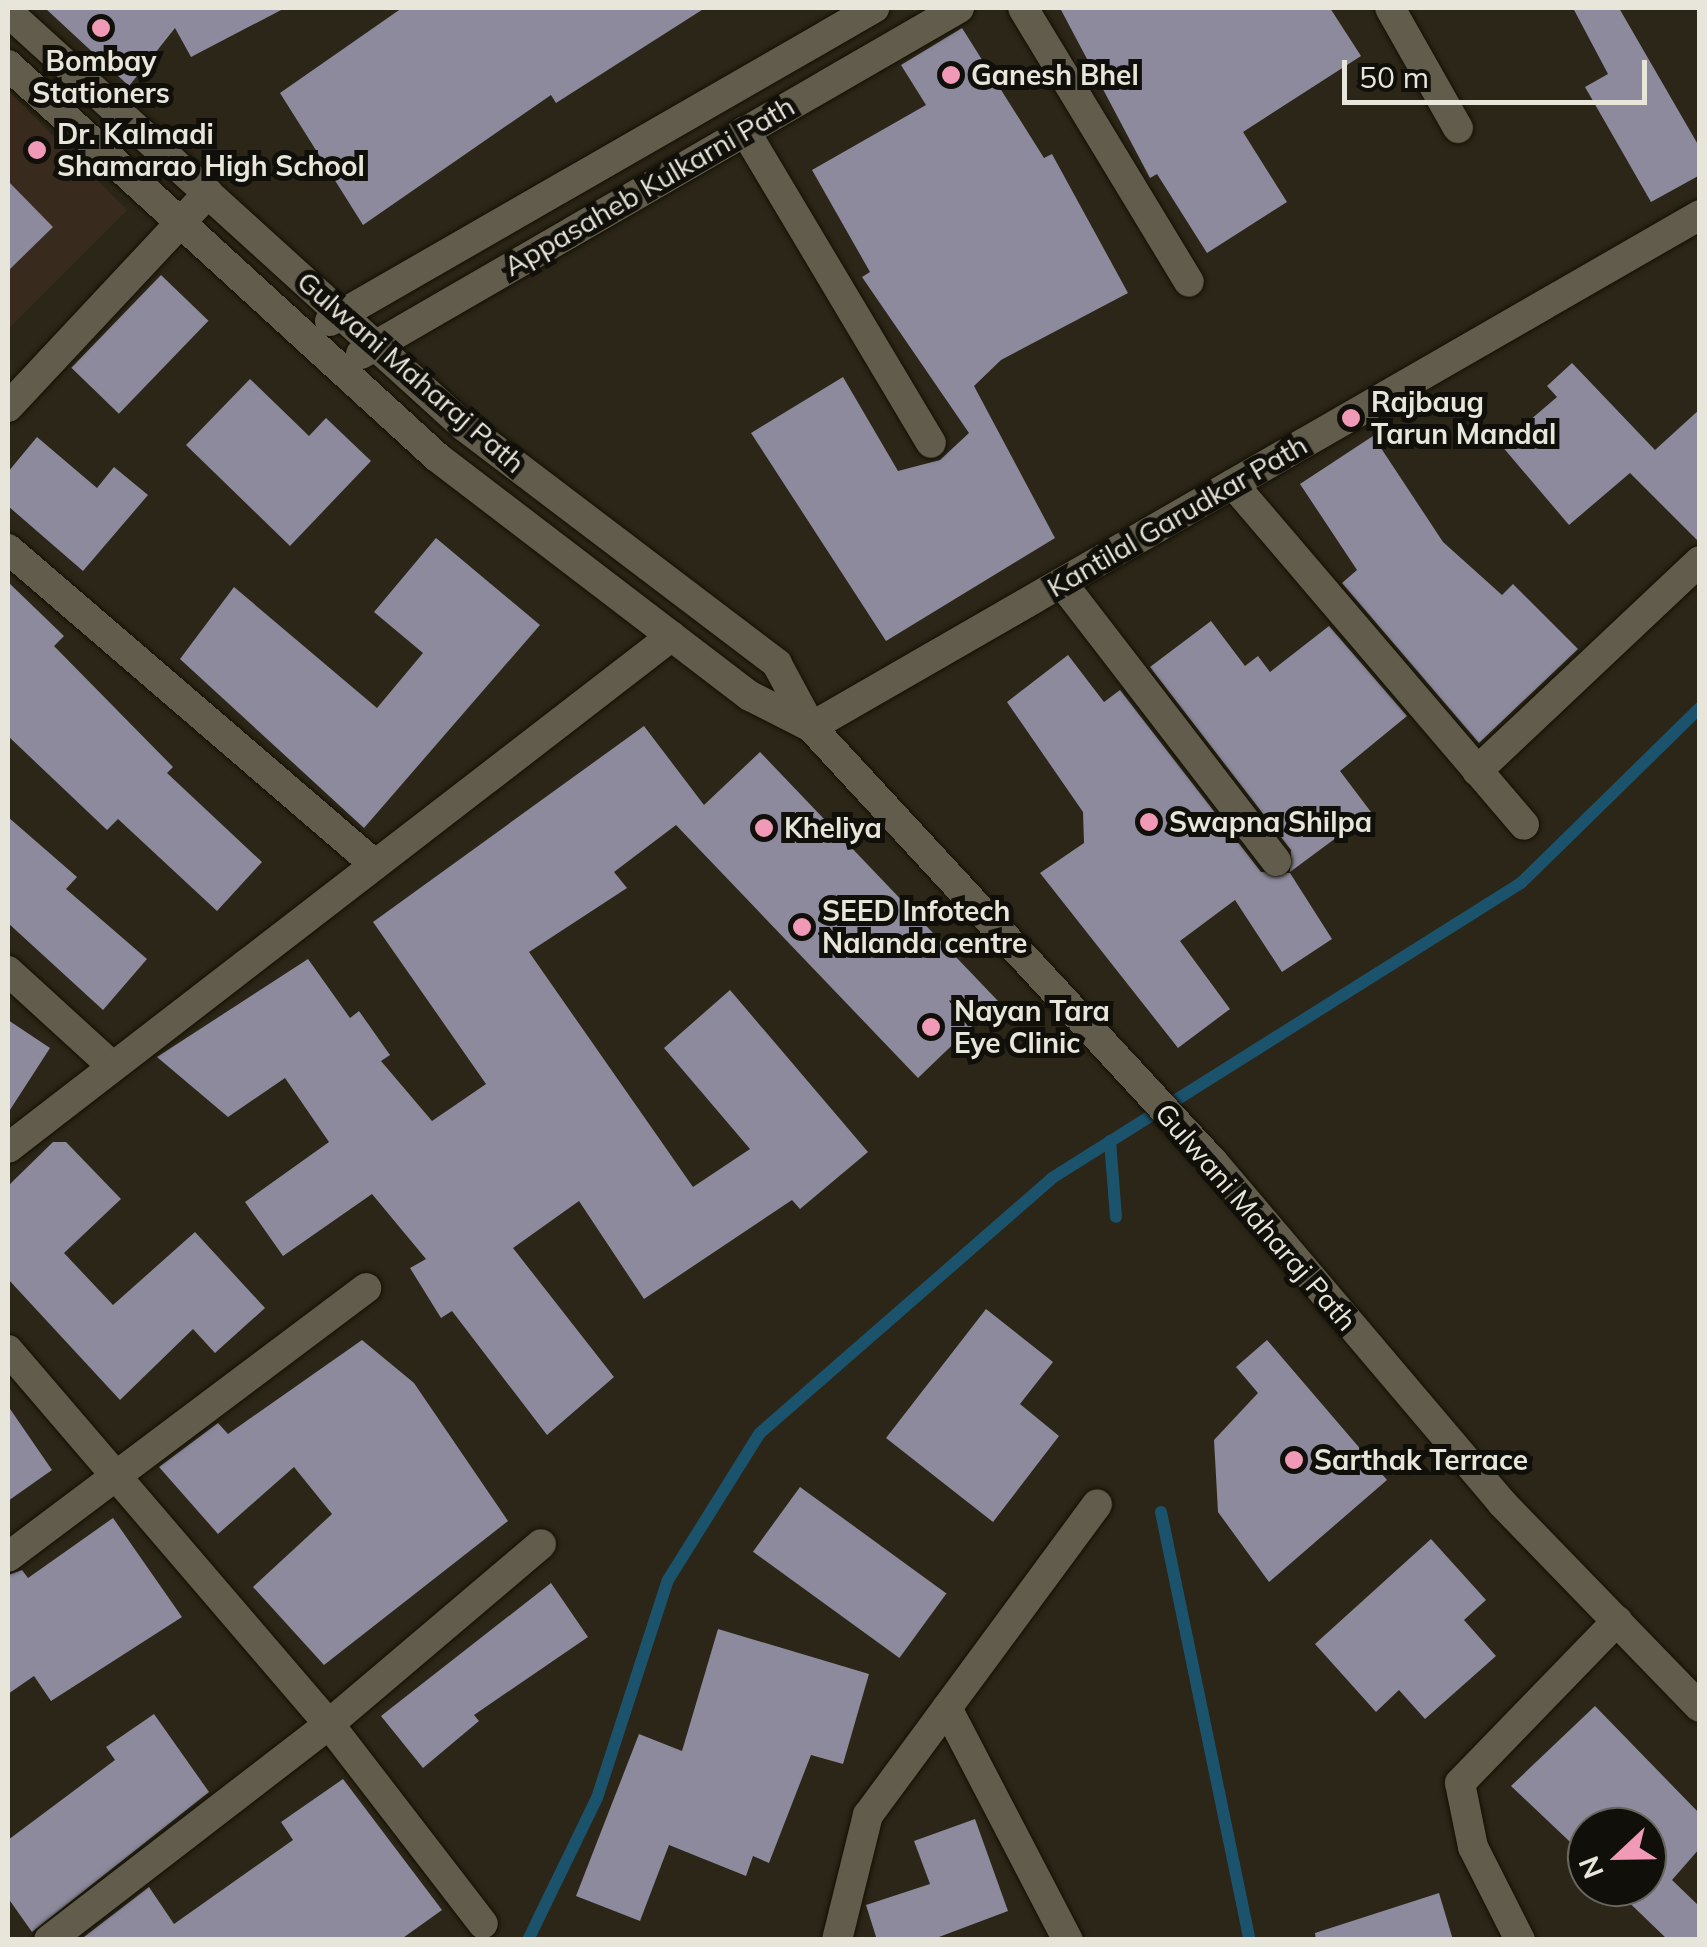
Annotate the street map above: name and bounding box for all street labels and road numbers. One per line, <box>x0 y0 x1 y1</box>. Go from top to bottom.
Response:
street label: Appasaheb Kulkarni Path <box>498 89 800 283</box>
street label: Gulwani Maharaj Path <box>291 264 531 480</box>
street label: Kantilal Garudkar Path <box>1041 428 1313 604</box>
street label: Gulwani Maharaj Path <box>1148 1097 1364 1337</box>

